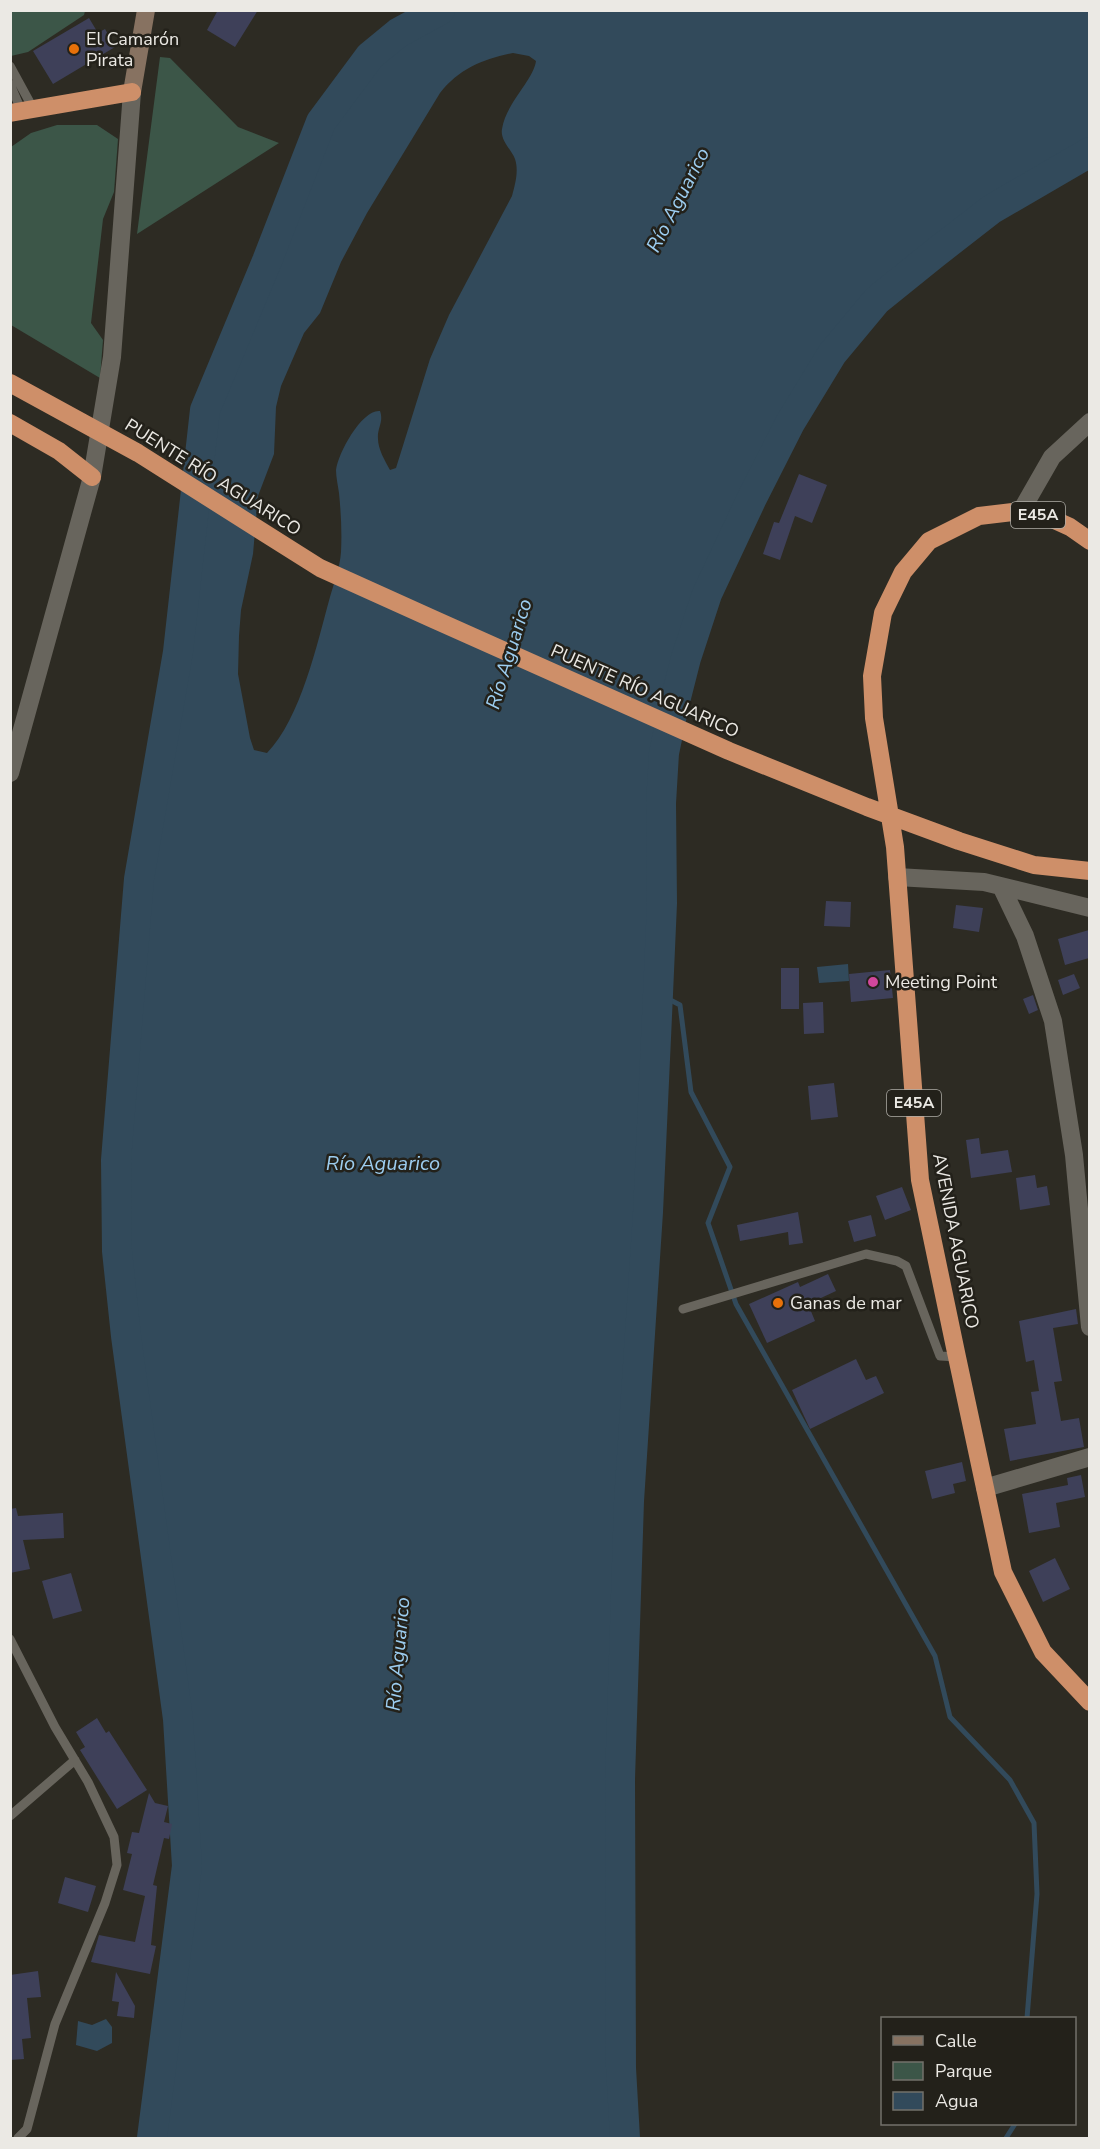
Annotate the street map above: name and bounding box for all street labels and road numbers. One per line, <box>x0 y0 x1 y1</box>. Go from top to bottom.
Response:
street label: PUENTE RÍO AGUARICO <box>120 413 306 541</box>
road number: E45A <box>1011 502 1065 528</box>
street label: PUENTE RÍO AGUARICO <box>547 639 743 743</box>
road number: E45A <box>887 1090 941 1116</box>
street label: AVENIDA AGUARICO <box>927 1151 985 1331</box>

